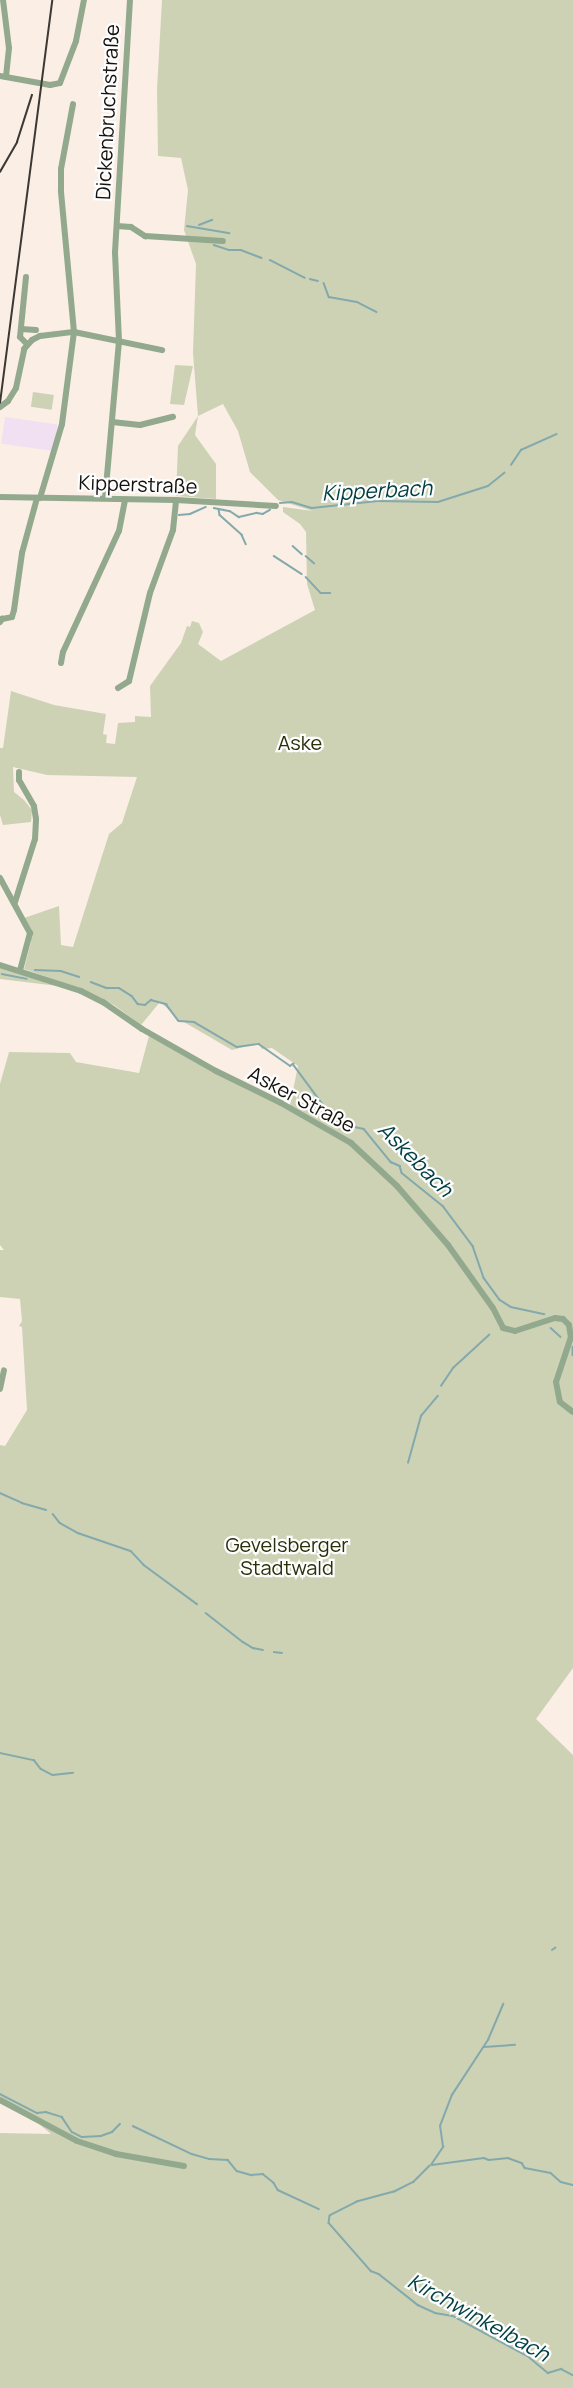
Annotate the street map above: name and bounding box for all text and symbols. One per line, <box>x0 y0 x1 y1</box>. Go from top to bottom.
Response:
street label: Dickenbruchstraße <box>90 23 124 201</box>
street label: Kipperstraße <box>78 470 198 498</box>
water label: Kipperbach <box>321 475 433 505</box>
park label: Aske <box>278 730 322 754</box>
street label: Asker Straße <box>244 1061 360 1137</box>
water label: Askebach <box>374 1117 458 1201</box>
park label: Gevelsberger Stadtwald <box>225 1532 349 1579</box>
water label: Kirchwinkelbach <box>404 2268 554 2366</box>

